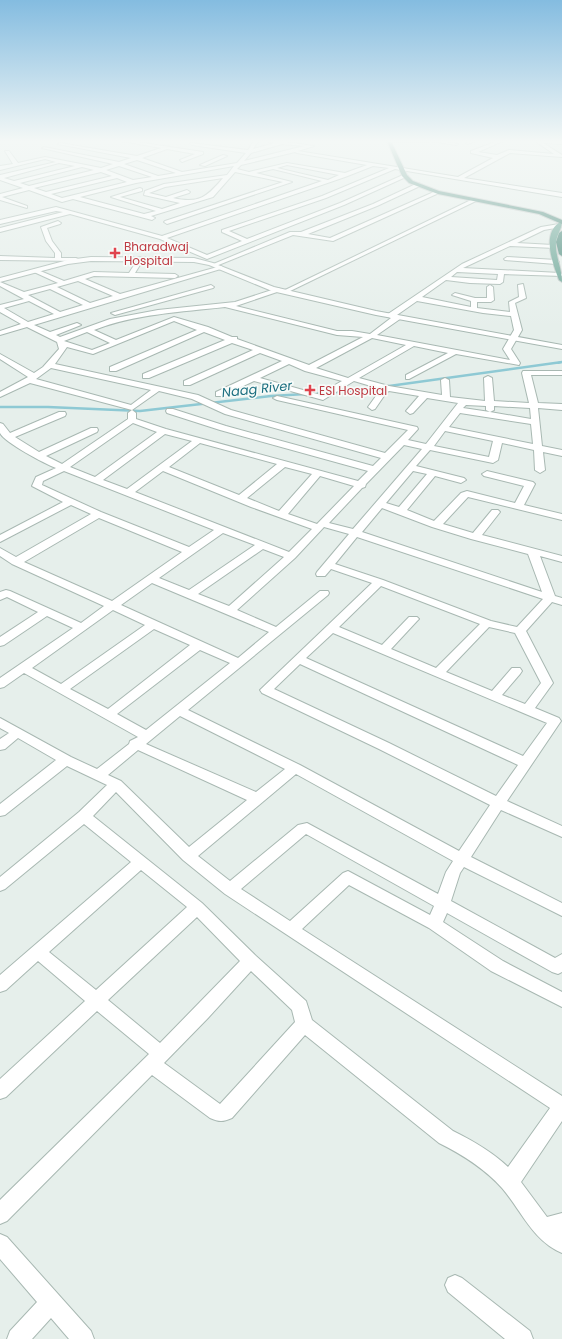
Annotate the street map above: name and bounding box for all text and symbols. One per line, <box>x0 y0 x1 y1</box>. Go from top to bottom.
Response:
place label: Bharadwaj Hospital <box>124 238 189 269</box>
marker: Bharadwaj Hospital <box>109 247 121 259</box>
water label: Naag River <box>221 376 294 402</box>
place label: ESI Hospital <box>319 382 387 399</box>
marker: ESI Hospital <box>304 384 316 396</box>

